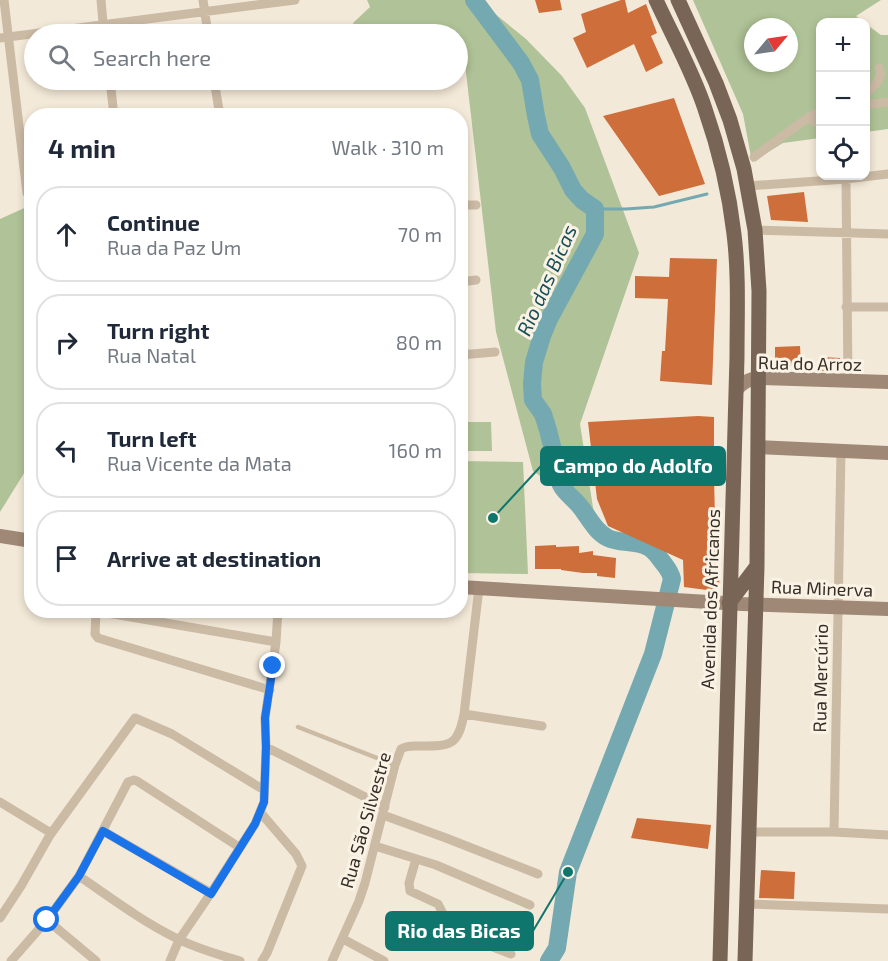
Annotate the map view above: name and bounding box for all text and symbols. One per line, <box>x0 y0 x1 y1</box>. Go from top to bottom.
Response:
north arrow <box>744 18 798 72</box>
map controls <box>816 18 870 180</box>
button: + <box>816 18 870 72</box>
search box <box>24 24 468 90</box>
icon: search <box>45 41 78 74</box>
text: Search here <box>93 44 211 70</box>
button: − <box>816 72 870 126</box>
button: locate <box>816 126 870 180</box>
text: 4 min <box>48 132 116 163</box>
text: Walk · 310 m <box>332 135 444 159</box>
text: Continue <box>107 209 200 235</box>
icon: ahead <box>50 218 83 251</box>
water label: Rio das Bicas <box>511 221 581 339</box>
text: 70 m <box>398 222 442 246</box>
text: Rua da Paz Um <box>107 235 241 259</box>
text: Turn right <box>107 317 209 343</box>
icon: right <box>50 326 83 359</box>
text: 80 m <box>396 330 442 354</box>
text: Rua Natal <box>107 343 196 367</box>
street label: Rua do Arroz <box>758 351 862 375</box>
text: Turn left <box>107 425 196 451</box>
icon: left <box>50 434 83 467</box>
text: 160 m <box>389 438 442 462</box>
callout: Campo do Adolfo <box>541 447 725 485</box>
text: Rua Vicente da Mata <box>107 451 292 475</box>
text: Campo do Adolfo <box>553 453 713 477</box>
street label: Avenida dos Africanos <box>696 508 724 690</box>
icon: arrive <box>50 542 83 575</box>
text: Arrive at destination <box>107 545 321 571</box>
street label: Rua Minerva <box>771 575 873 601</box>
street label: Rua Mercúrio <box>808 623 832 733</box>
route end <box>259 652 285 678</box>
street label: Rua São Silvestre <box>335 749 395 891</box>
route start <box>33 906 59 932</box>
callout: Rio das Bicas <box>386 912 533 950</box>
text: Rio das Bicas <box>397 918 521 942</box>

